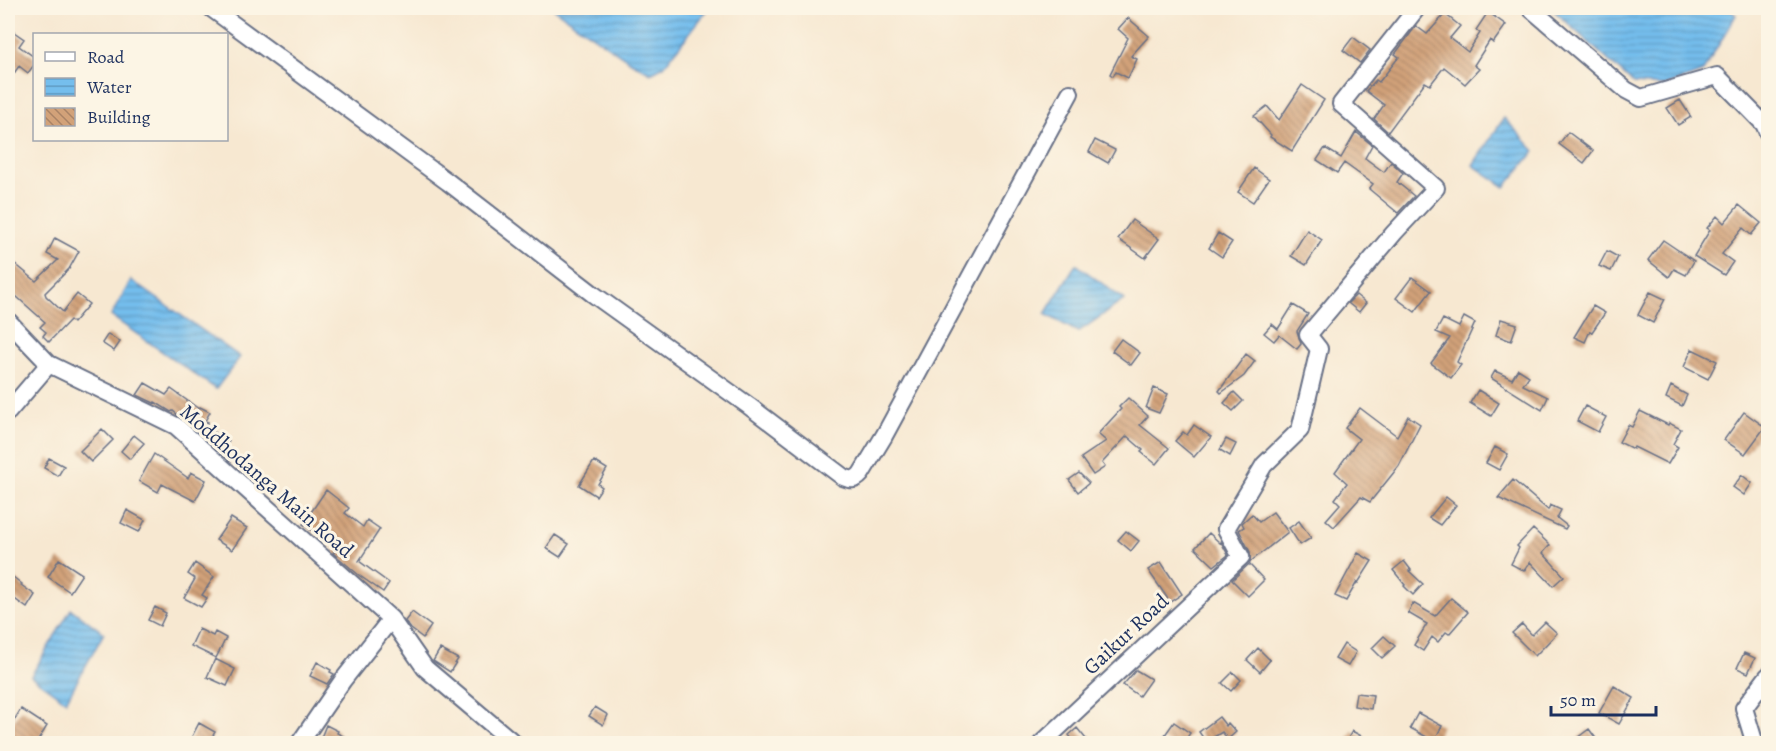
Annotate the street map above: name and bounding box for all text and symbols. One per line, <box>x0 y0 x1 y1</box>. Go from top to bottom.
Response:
legend <box>33 33 228 141</box>
text: Road <box>87 45 125 69</box>
text: Water <box>86 75 132 99</box>
text: Building <box>87 105 151 129</box>
street label: Moddhodanga Main Road <box>174 398 360 565</box>
street label: Gaikur Road <box>1077 587 1175 681</box>
scale bar <box>1551 679 1656 717</box>
text: 50 m <box>1560 688 1596 712</box>

